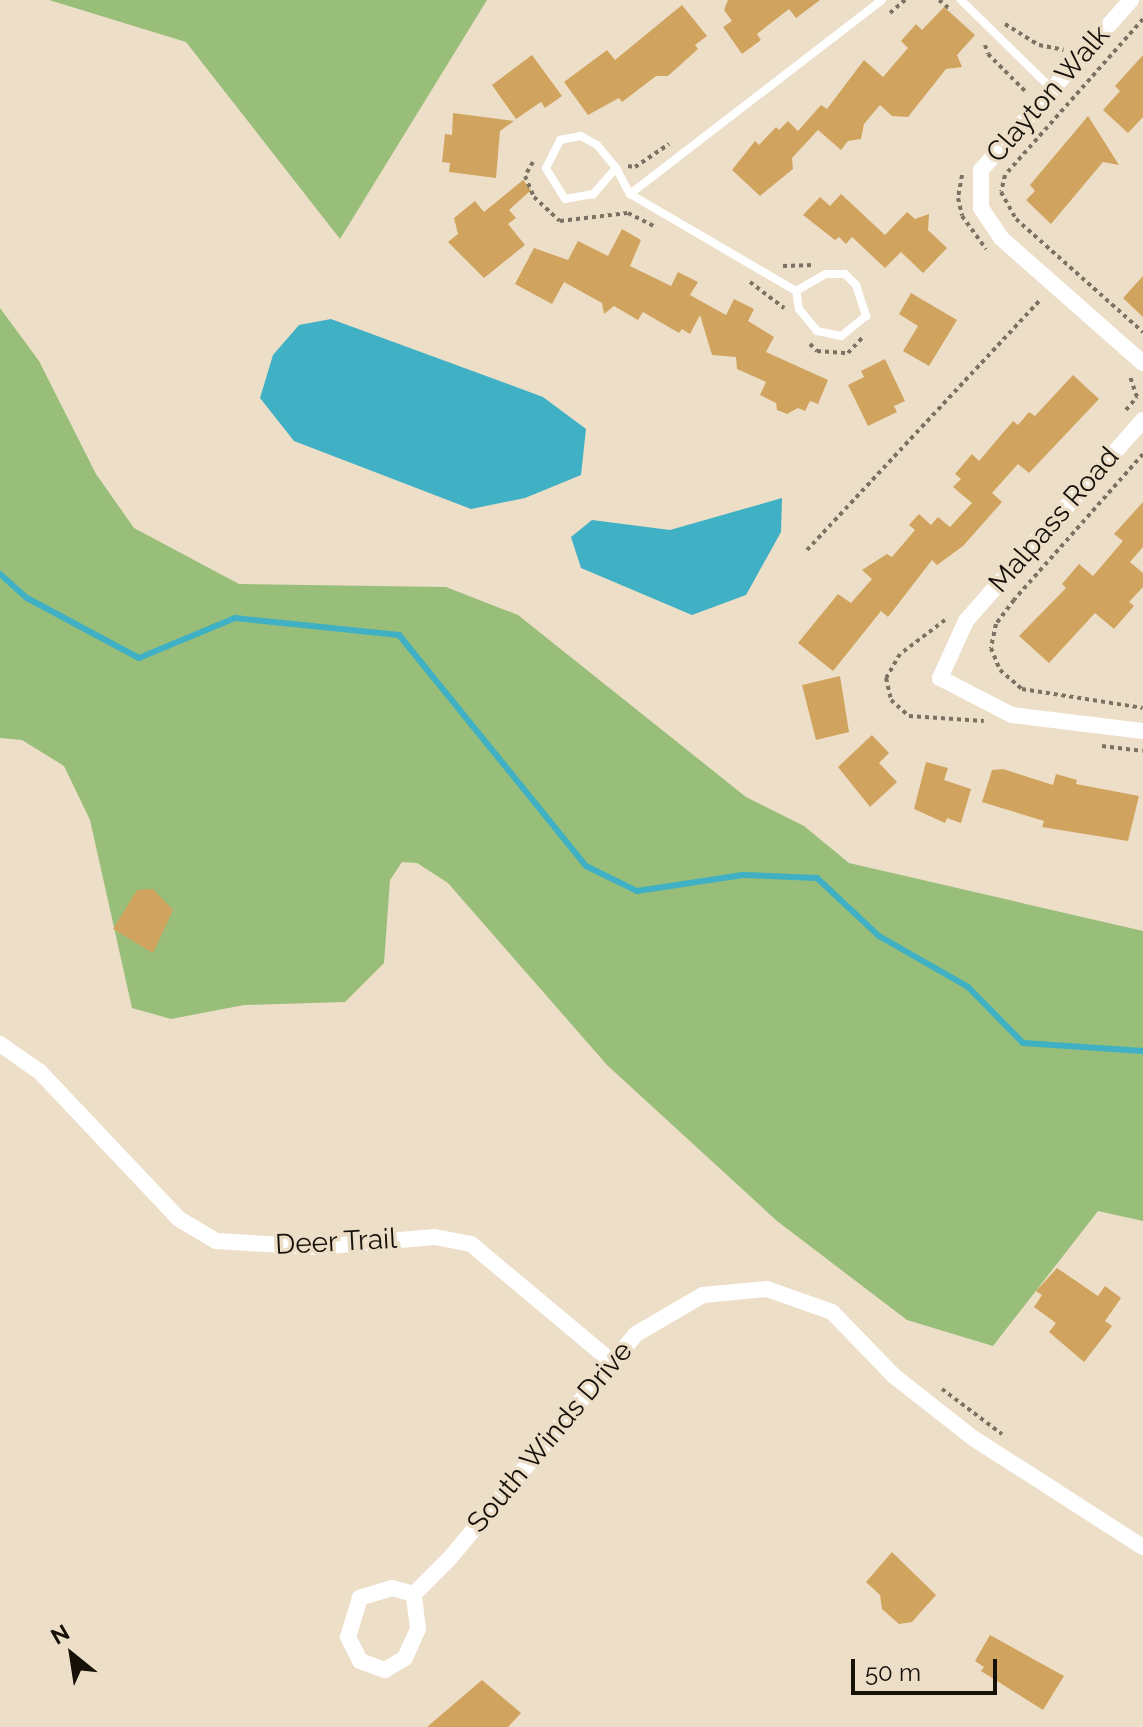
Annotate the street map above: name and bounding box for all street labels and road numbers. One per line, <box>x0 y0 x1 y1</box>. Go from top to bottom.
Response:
street label: Clayton Walk <box>979 18 1117 170</box>
street label: Malpass Road <box>982 441 1126 599</box>
street label: Deer Trail <box>274 1222 398 1262</box>
street label: South Winds Drive <box>460 1334 640 1540</box>

